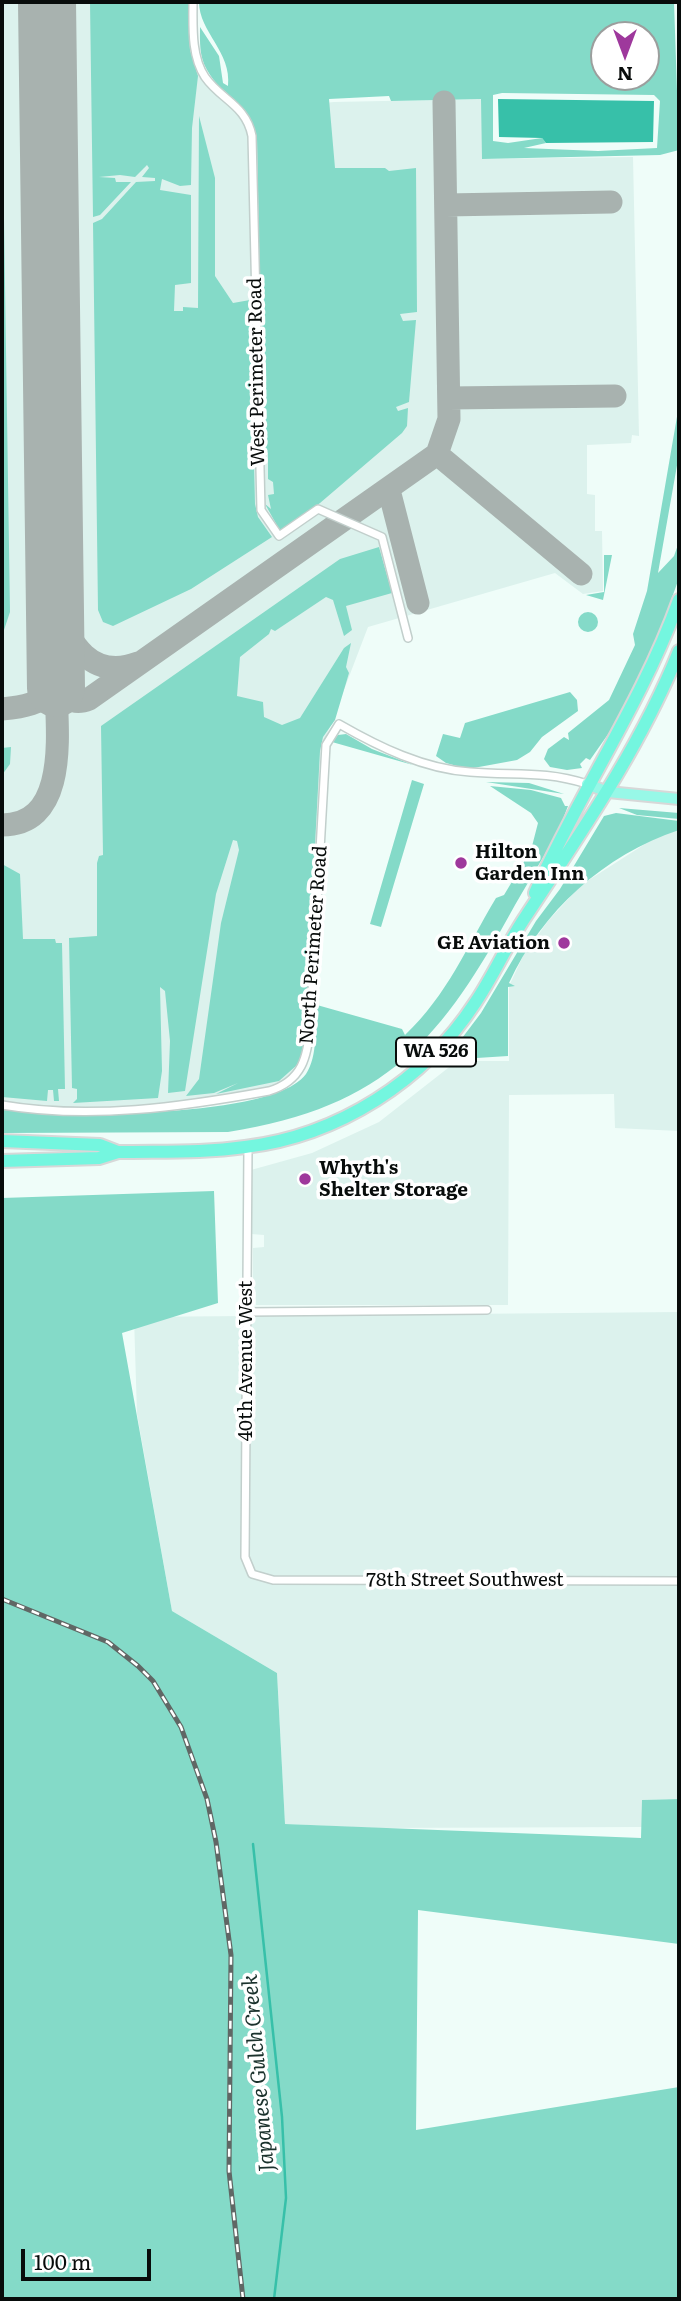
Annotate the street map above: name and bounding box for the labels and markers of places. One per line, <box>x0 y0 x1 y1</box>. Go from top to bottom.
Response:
place label: Hilton Garden Inn <box>475 841 585 885</box>
marker: Hilton Garden Inn <box>453 855 469 871</box>
place label: GE Aviation <box>437 932 550 954</box>
marker: GE Aviation <box>556 935 572 951</box>
place label: Whyth's Shelter Storage <box>319 1157 468 1201</box>
marker: Whyth's Shelter Storage <box>297 1171 313 1187</box>

